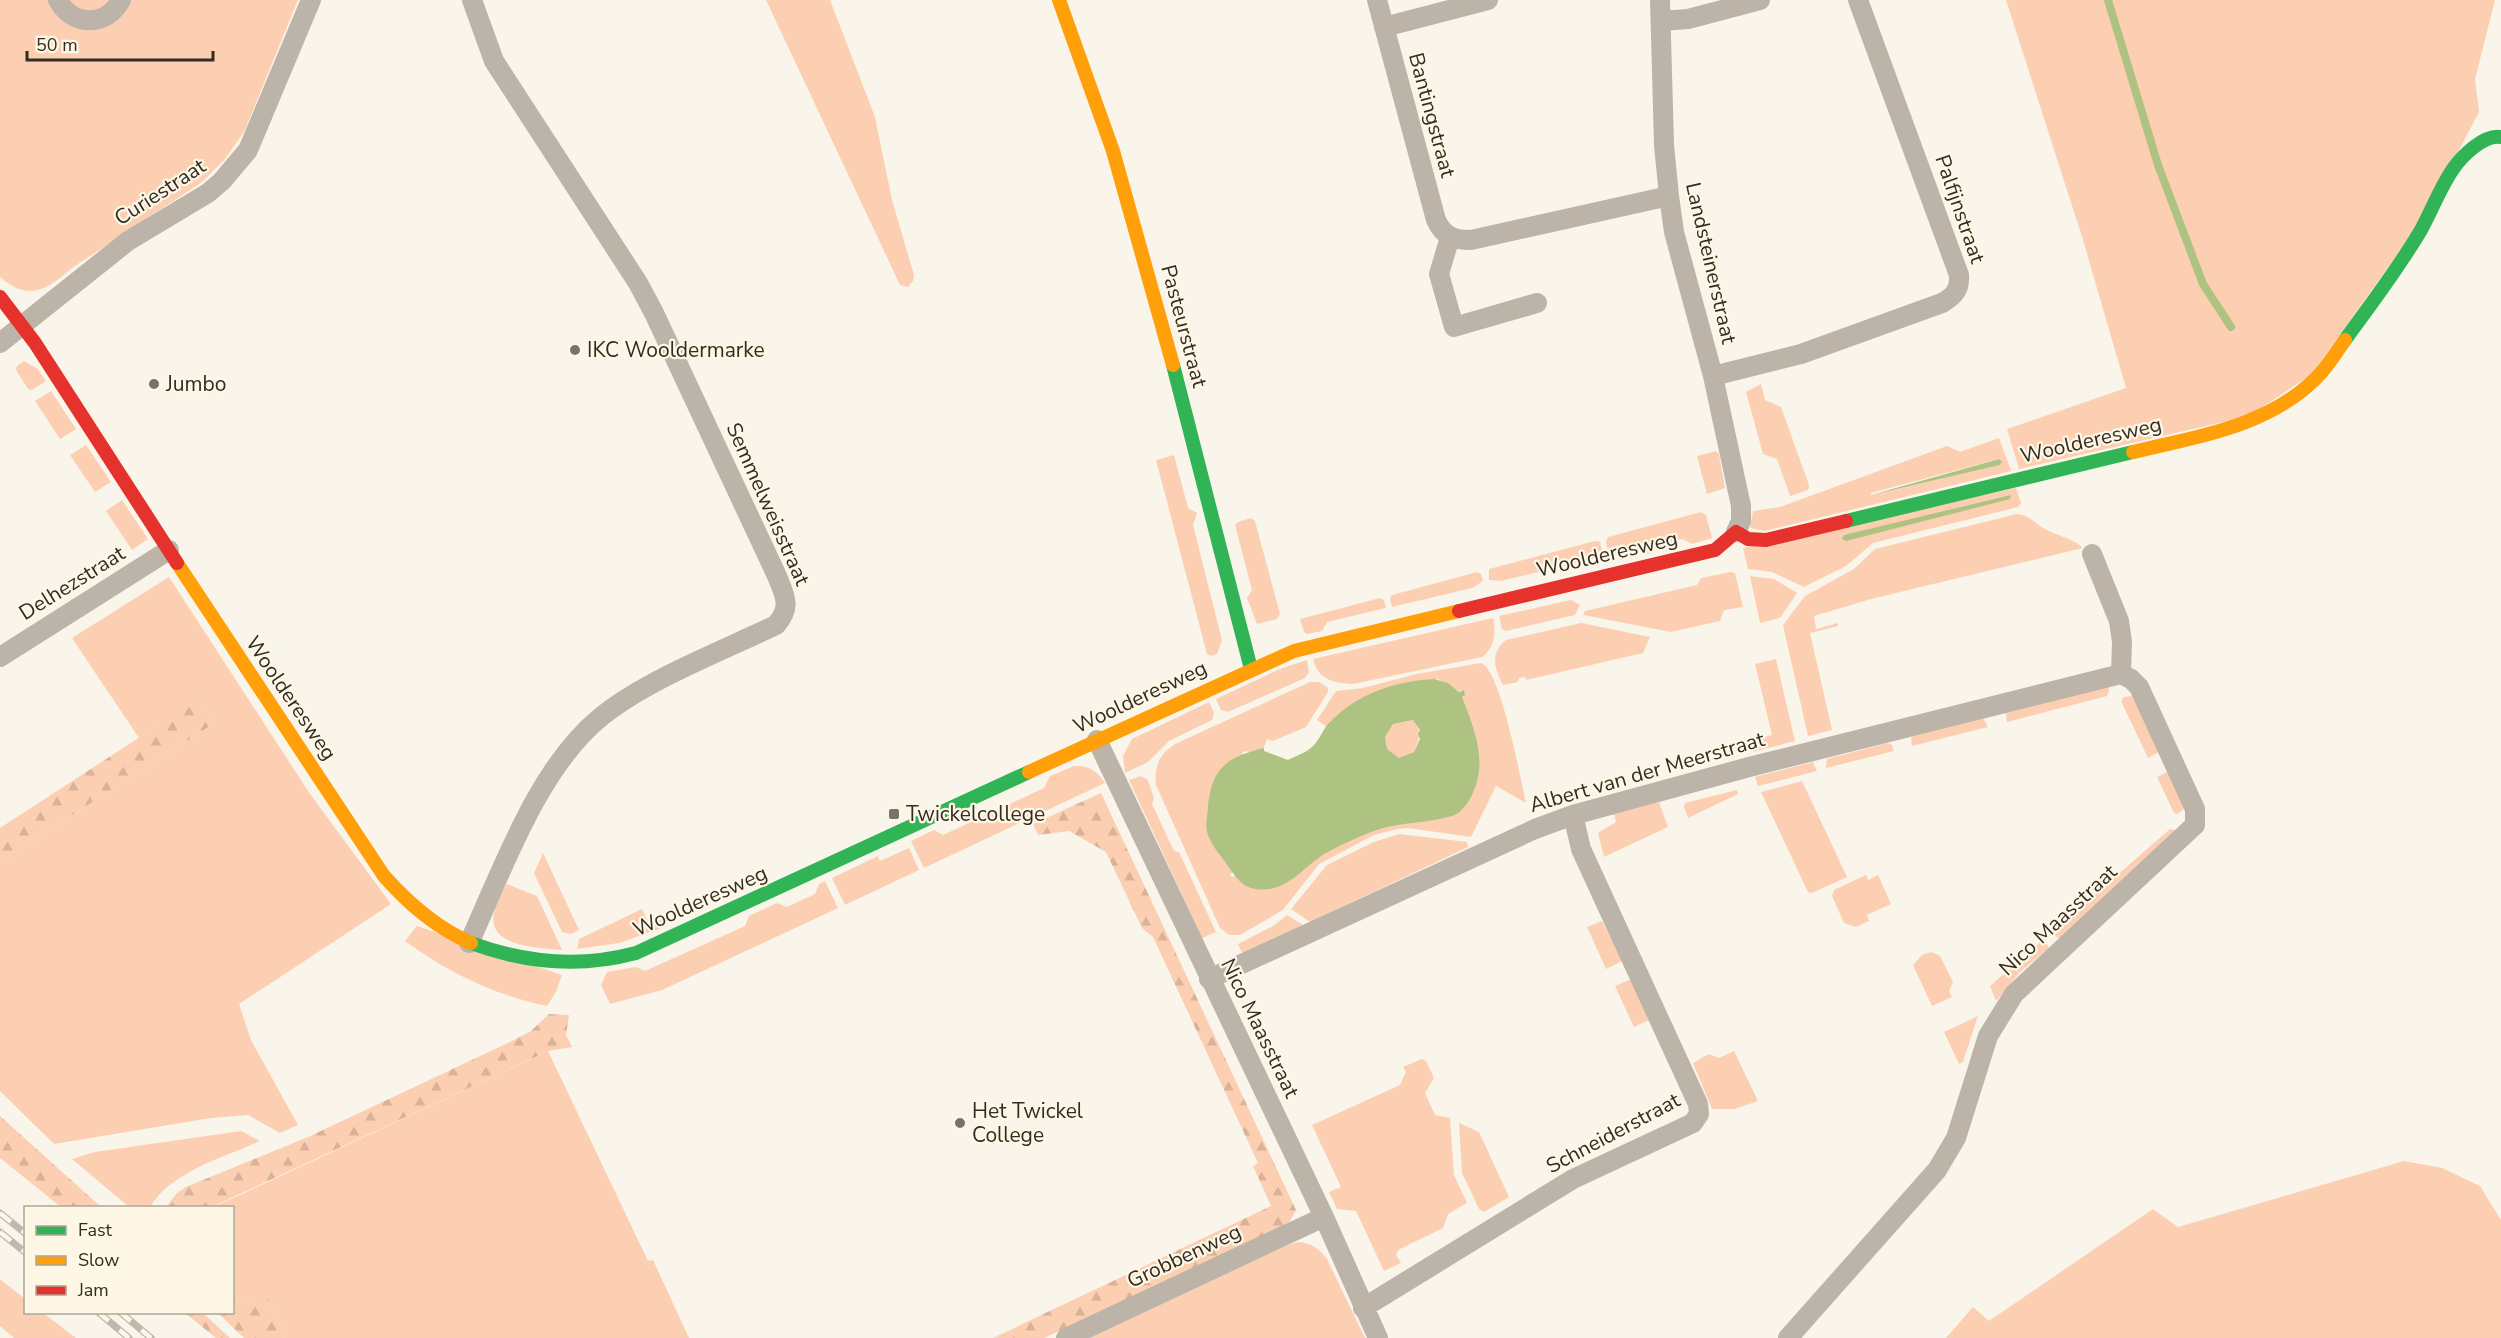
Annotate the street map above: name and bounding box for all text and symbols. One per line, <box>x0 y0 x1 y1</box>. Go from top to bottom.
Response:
scale bar <box>27 24 213 62</box>
text: 50 m <box>36 33 78 57</box>
street label: Bantingstraat <box>1402 50 1462 181</box>
street label: Palfijnstraat <box>1928 151 1992 268</box>
street label: Curiestraat <box>109 152 212 232</box>
street label: Landsteinerstraat <box>1679 180 1743 347</box>
street label: Pasteurstraat <box>1154 262 1214 391</box>
place label: IKC Wooldermarke <box>587 336 765 364</box>
marker: IKC Wooldermarke <box>568 343 582 357</box>
place label: Jumbo <box>165 370 226 398</box>
marker: Jumbo <box>147 377 161 391</box>
street label: Woolderesweg <box>2018 410 2164 470</box>
street label: Semmelweisstraat <box>720 418 817 590</box>
street label: Woolderesweg <box>1534 524 1680 584</box>
street label: Delhezstraat <box>14 539 131 627</box>
street label: Woolderesweg <box>239 630 343 766</box>
street label: Woolderesweg <box>1069 654 1211 740</box>
street label: Albert van der Meerstraat <box>1526 725 1768 819</box>
place label: Twickelcollege <box>906 800 1045 828</box>
marker: Twickelcollege <box>887 807 901 821</box>
street label: Nico Maasstraat <box>1993 858 2123 982</box>
street label: Woolderesweg <box>628 859 772 943</box>
street label: Nico Maasstraat <box>1214 954 1306 1103</box>
street label: Schneiderstraat <box>1541 1086 1685 1180</box>
place label: Het Twickel College <box>972 1097 1084 1149</box>
marker: Het Twickel College <box>953 1116 967 1130</box>
legend <box>24 1206 234 1314</box>
street label: Grobbenweg <box>1122 1217 1246 1295</box>
text: Fast <box>78 1218 113 1242</box>
text: Slow <box>78 1248 119 1272</box>
text: Jam <box>77 1278 109 1302</box>

